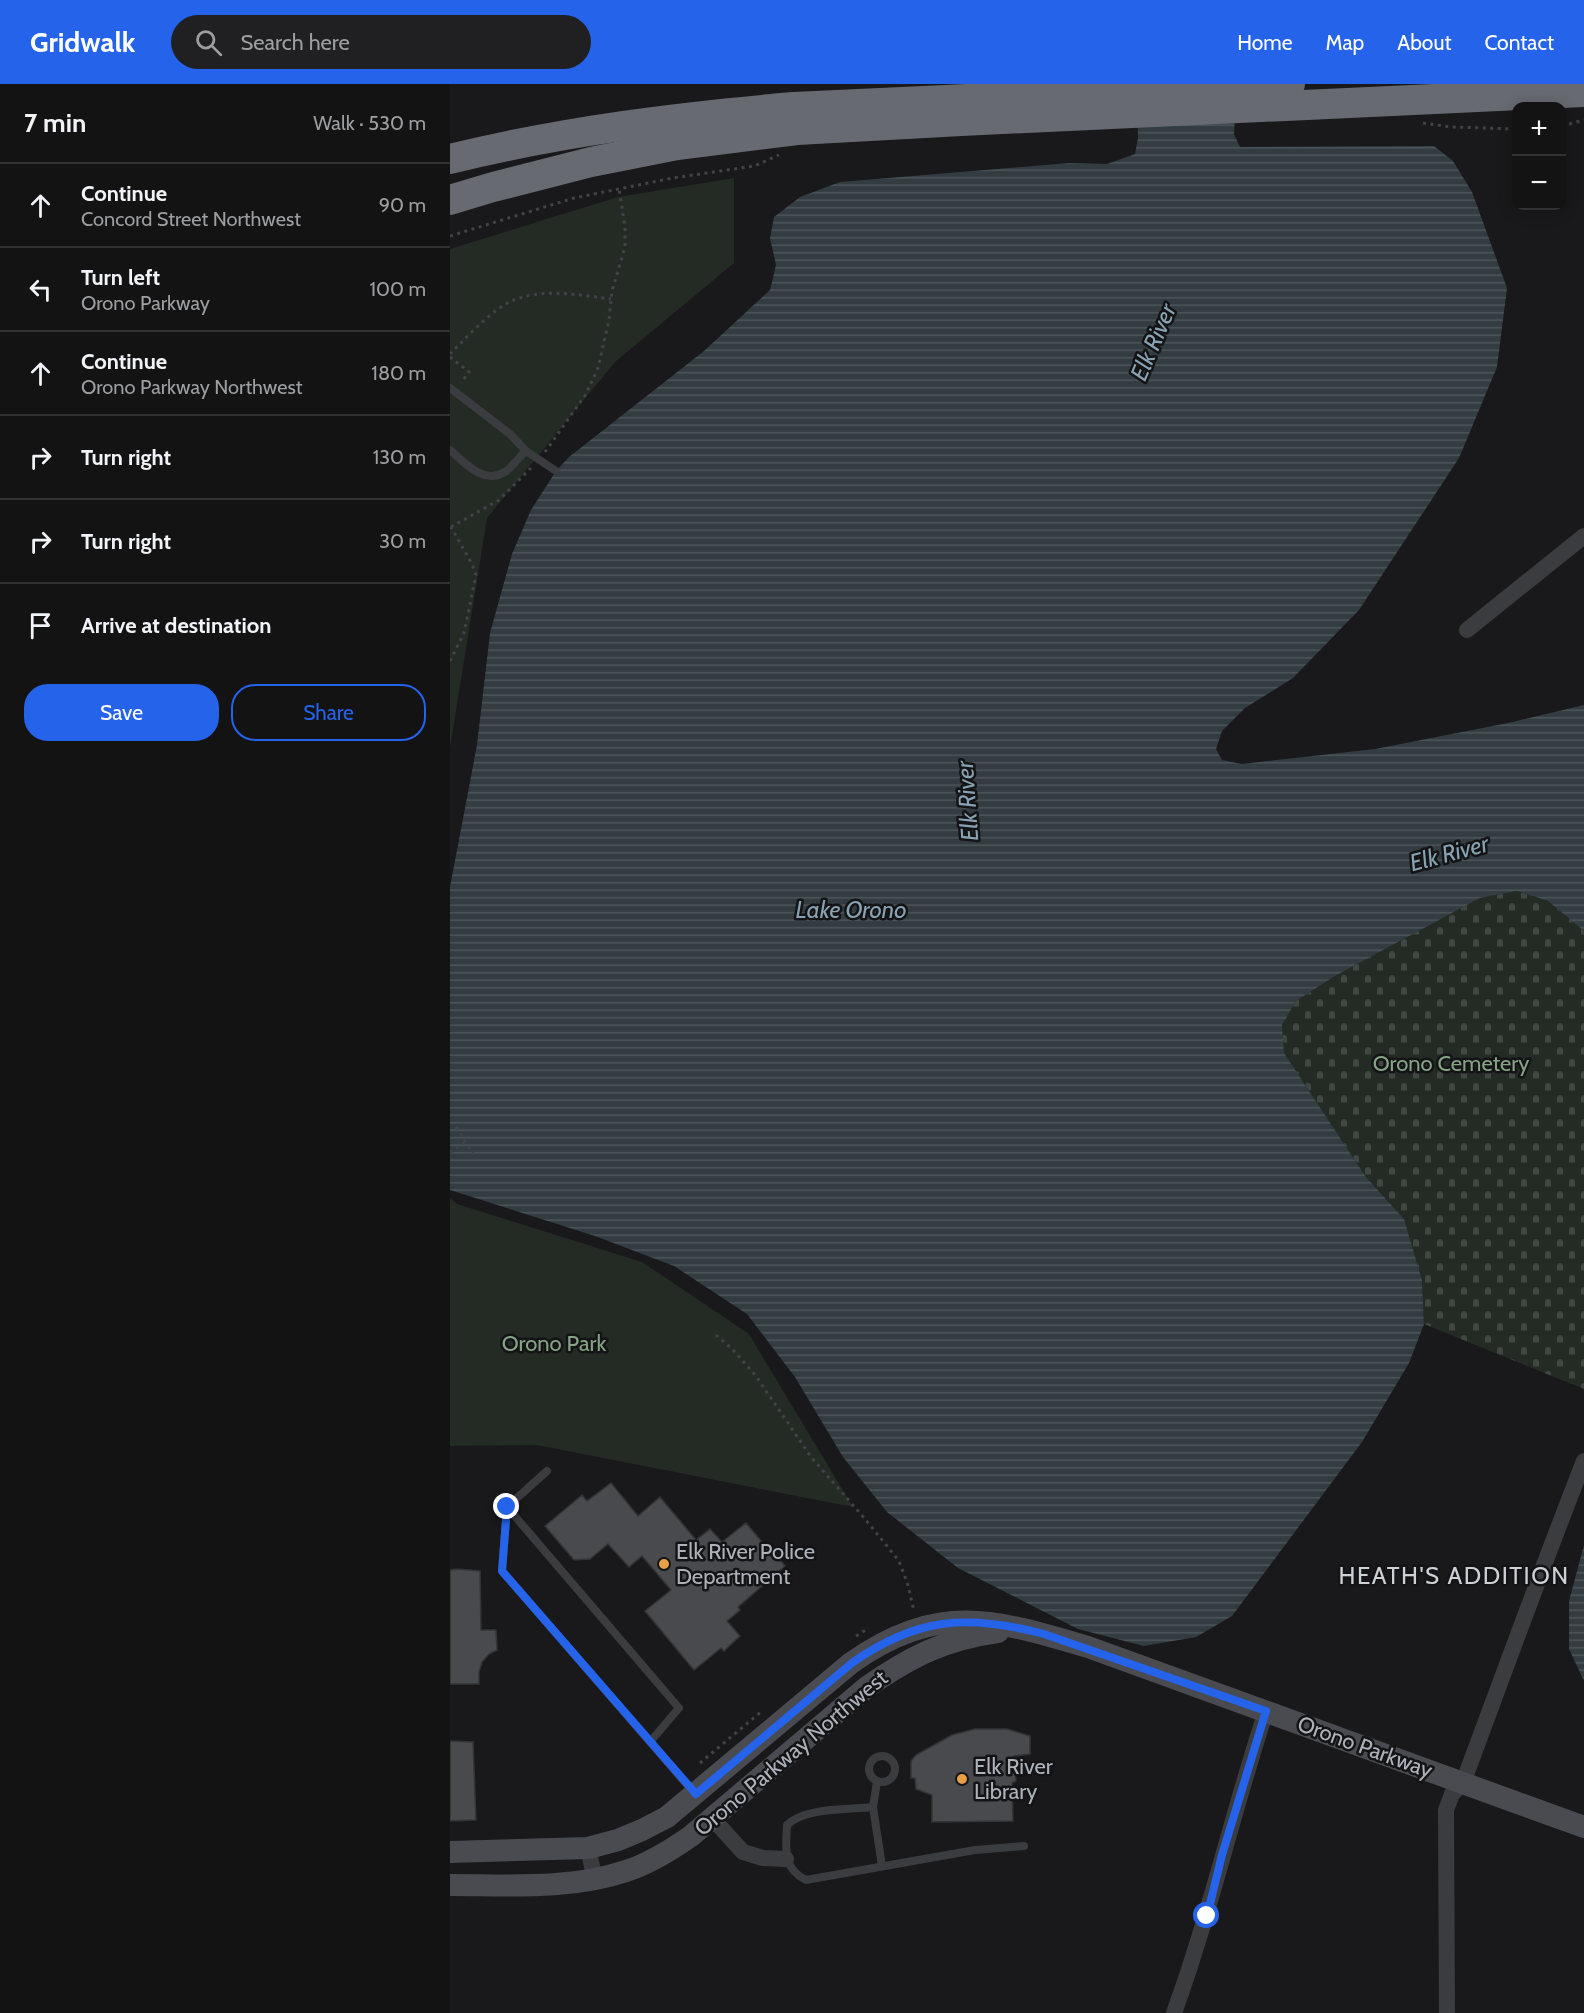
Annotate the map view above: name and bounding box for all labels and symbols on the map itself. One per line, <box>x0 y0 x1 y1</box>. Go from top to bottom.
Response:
water label: Elk River <box>1124 298 1183 385</box>
water label: Elk River <box>950 758 984 842</box>
water label: Elk River <box>1406 828 1493 877</box>
water label: Lake Orono <box>795 895 907 924</box>
park label: Orono Cemetery <box>1373 1050 1529 1077</box>
park label: Orono Park <box>502 1330 606 1357</box>
route end <box>493 1493 519 1519</box>
place label: Elk River Police Department <box>676 1538 815 1590</box>
marker: Elk River Police Department <box>657 1557 671 1571</box>
district label: HEATH'S ADDITION <box>1338 1561 1570 1590</box>
street label: Orono Parkway Northwest <box>689 1664 893 1842</box>
street label: Orono Parkway <box>1294 1710 1436 1784</box>
place label: Elk River Library <box>974 1753 1053 1805</box>
marker: Elk River Library <box>955 1772 969 1786</box>
route start <box>1193 1902 1219 1928</box>

